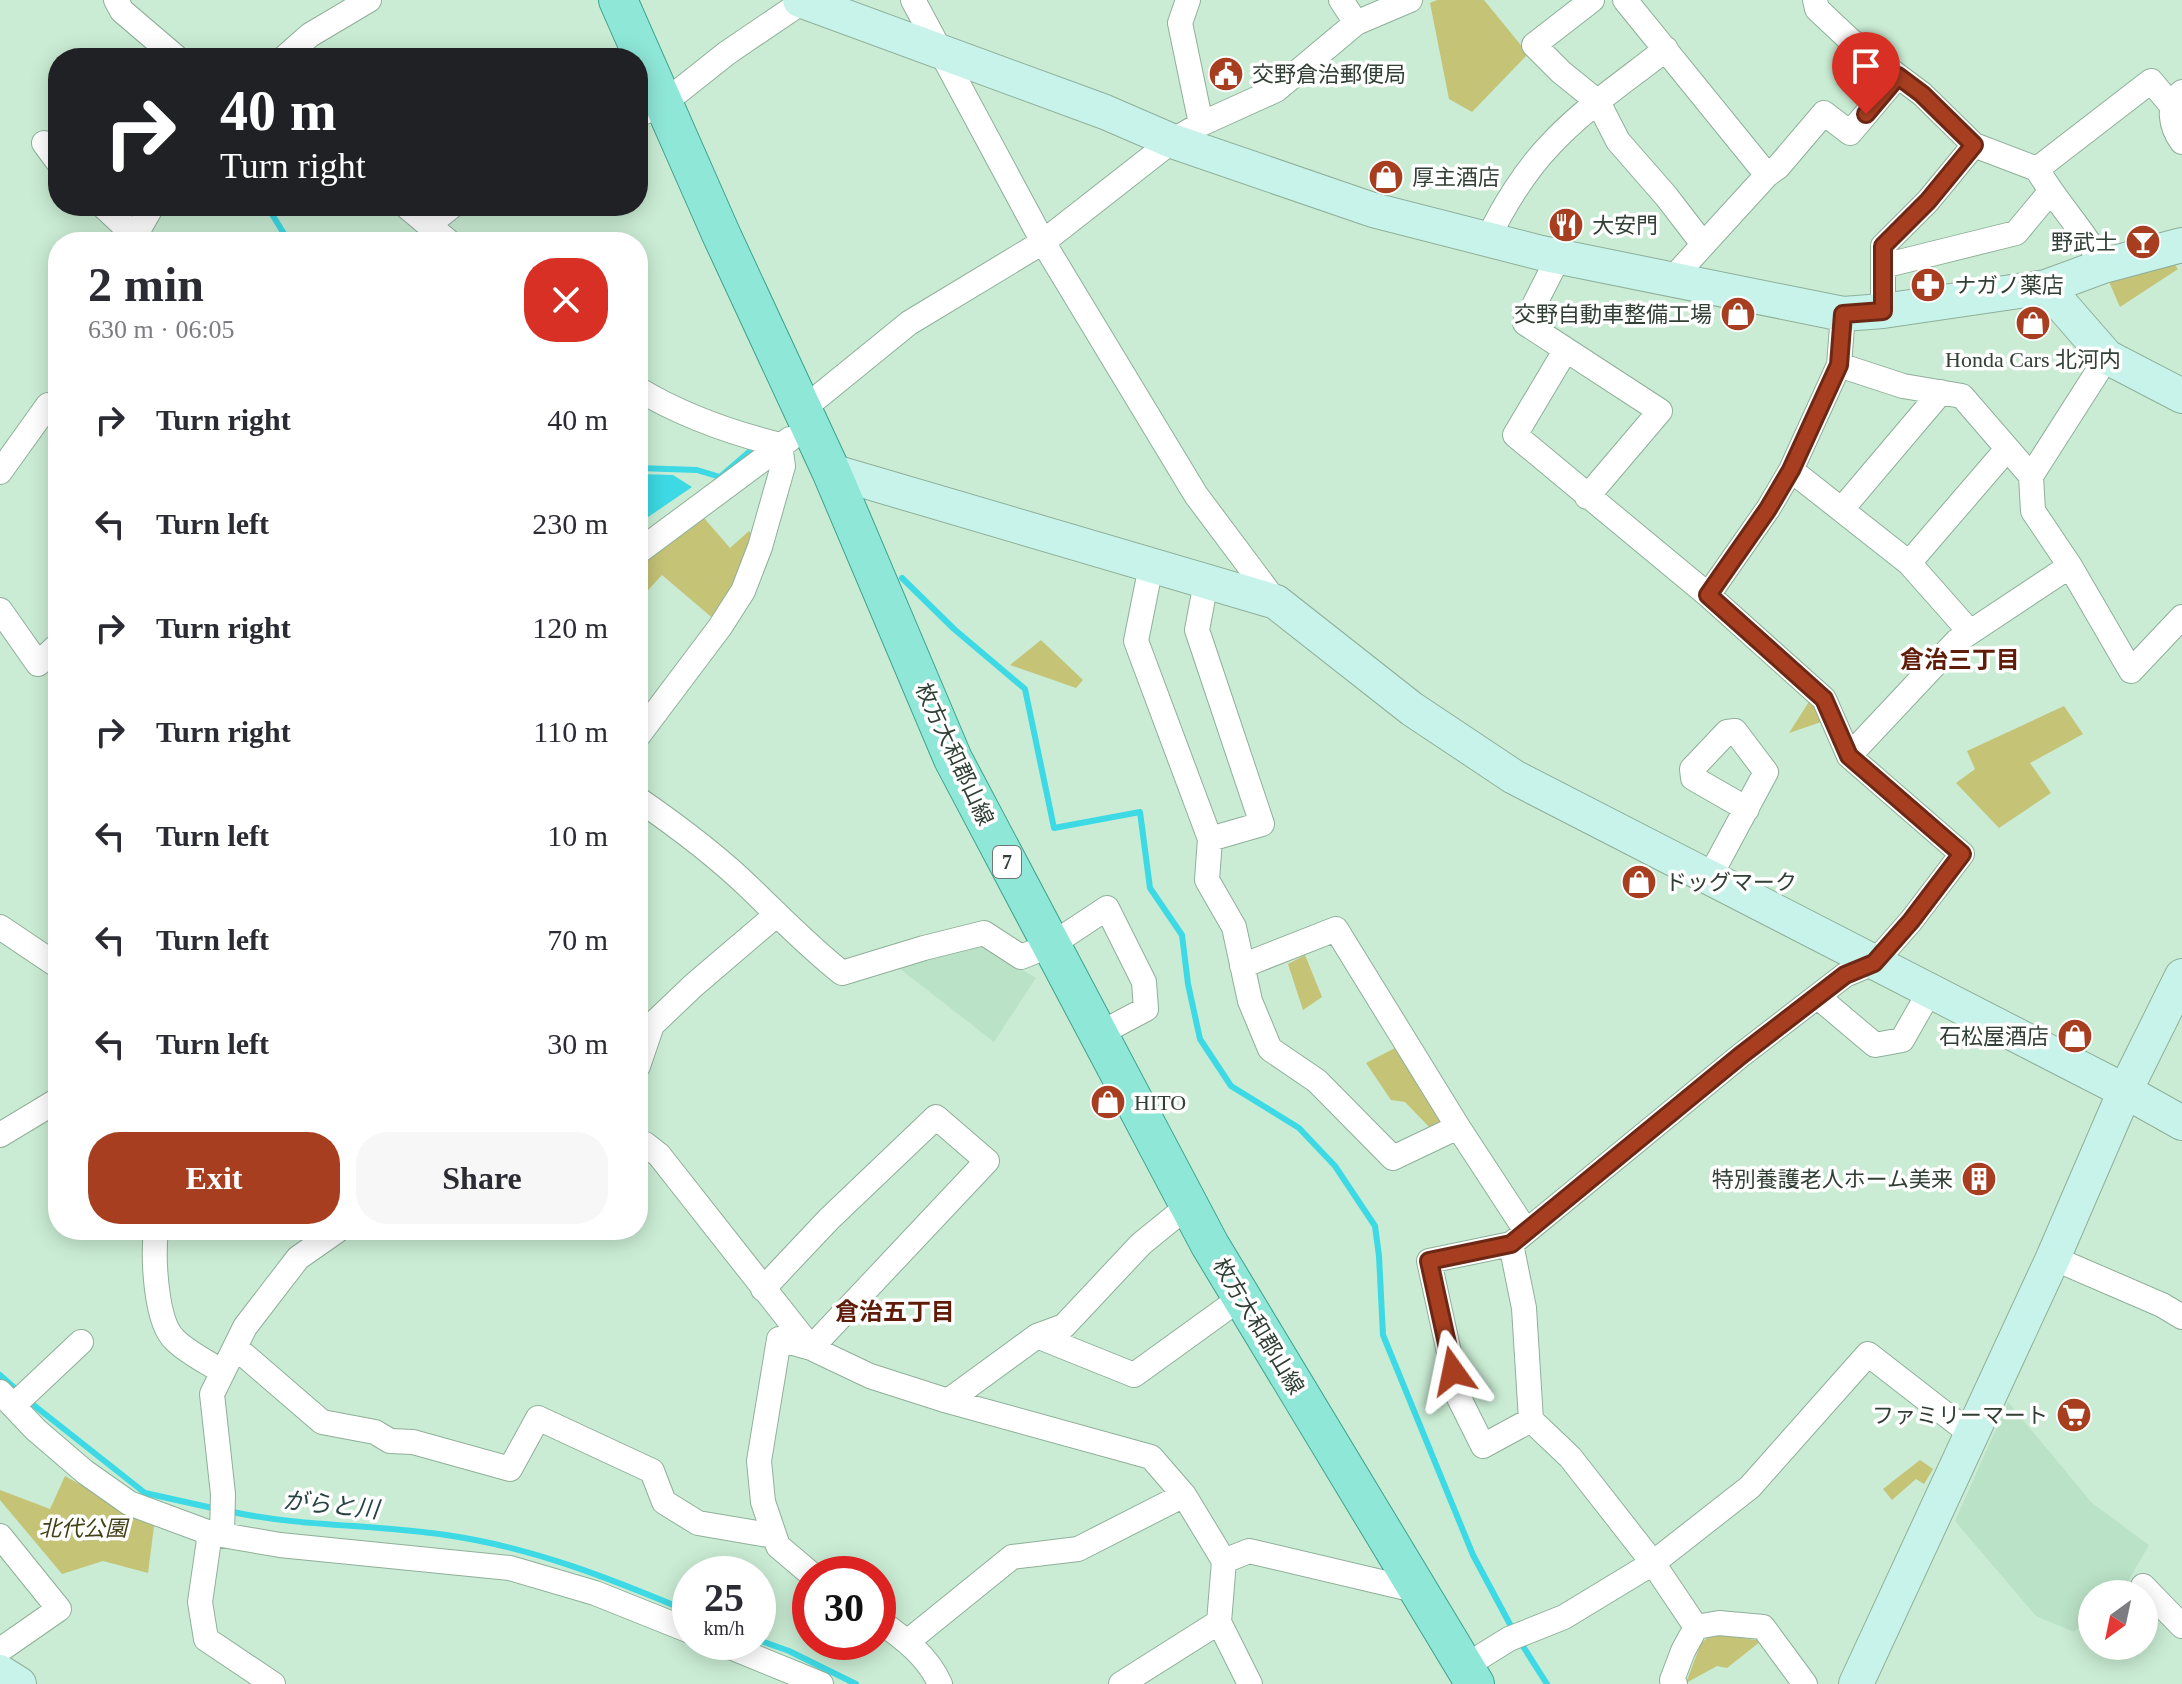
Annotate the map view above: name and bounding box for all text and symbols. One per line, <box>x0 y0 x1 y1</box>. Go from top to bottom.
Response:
pin <box>1832 32 1900 114</box>
icon: arrive <box>1844 44 1888 88</box>
public building icon: 交野倉治郵便局 <box>1207 55 1245 93</box>
place label: 交野倉治郵便局 <box>1252 62 1406 87</box>
icon: right <box>88 80 192 184</box>
text: 40 m <box>220 80 337 142</box>
text: Turn right <box>220 146 366 186</box>
shop icon: 厚主酒店 <box>1367 158 1405 196</box>
place label: 厚主酒店 <box>1412 165 1500 190</box>
restaurant icon: 大安門 <box>1547 206 1585 244</box>
place label: 大安門 <box>1592 213 1658 238</box>
bar icon: 野武士 <box>2124 223 2162 261</box>
place label: 野武士 <box>2051 230 2117 255</box>
text: 2 min <box>88 258 204 311</box>
button: close <box>524 258 608 342</box>
pharmacy icon: ナガノ薬店 <box>1909 266 1947 304</box>
place label: ナガノ薬店 <box>1954 273 2064 298</box>
shop icon: 交野自動車整備工場 <box>1719 295 1757 333</box>
place label: 交野自動車整備工場 <box>1514 302 1712 327</box>
shop icon: Honda Cars 北河内 <box>2014 304 2052 342</box>
text: 630 m · 06:05 <box>88 315 235 344</box>
place label: Honda Cars 北河内 <box>1945 347 2121 372</box>
icon: right <box>88 398 132 442</box>
text: Turn right <box>156 403 291 436</box>
text: 40 m <box>547 403 608 436</box>
icon: left <box>88 502 132 546</box>
text: Turn left <box>156 507 269 540</box>
text: 230 m <box>532 507 608 540</box>
icon: right <box>88 606 132 650</box>
text: Turn right <box>156 611 291 644</box>
text: 120 m <box>532 611 608 644</box>
district label: 倉治三丁目 <box>1900 647 2020 673</box>
street label: 枚方大和郡山線 <box>911 679 998 829</box>
icon: right <box>88 710 132 754</box>
text: Turn right <box>156 715 291 748</box>
text: 110 m <box>533 715 608 748</box>
icon: left <box>88 814 132 858</box>
text: Turn left <box>156 819 269 852</box>
text: 10 m <box>547 819 608 852</box>
road number: 7 <box>993 846 1021 878</box>
shop icon: ドッグマーク <box>1620 863 1658 901</box>
place label: ドッグマーク <box>1665 870 1797 895</box>
icon: left <box>88 918 132 962</box>
text: Turn left <box>156 923 269 956</box>
text: 70 m <box>547 923 608 956</box>
shop icon: 石松屋酒店 <box>2056 1017 2094 1055</box>
icon: left <box>88 1022 132 1066</box>
place label: 石松屋酒店 <box>1939 1024 2049 1049</box>
text: Turn left <box>156 1027 269 1060</box>
text: 30 m <box>547 1027 608 1060</box>
shop icon: HITO <box>1089 1083 1127 1121</box>
place label: HITO <box>1134 1090 1186 1115</box>
button: Exit <box>88 1132 340 1224</box>
button: Share <box>356 1132 608 1224</box>
building icon: 特別養護老人ホーム美来 <box>1960 1160 1998 1198</box>
place label: 特別養護老人ホーム美来 <box>1712 1167 1953 1192</box>
street label: 枚方大和郡山線 <box>1208 1254 1309 1399</box>
district label: 倉治五丁目 <box>835 1299 955 1325</box>
position arrow <box>1411 1329 1495 1413</box>
supermarket icon: ファミリーマート <box>2055 1396 2093 1434</box>
place label: ファミリーマート <box>1872 1403 2048 1428</box>
water label: がらと川 <box>282 1487 383 1523</box>
park label: 北代公園 <box>39 1516 130 1541</box>
speed limit sign: 30 <box>792 1556 896 1660</box>
text: 25 <box>704 1575 744 1620</box>
north arrow <box>2078 1580 2158 1660</box>
map controls <box>2078 1580 2158 1660</box>
text: km/h <box>703 1617 745 1639</box>

